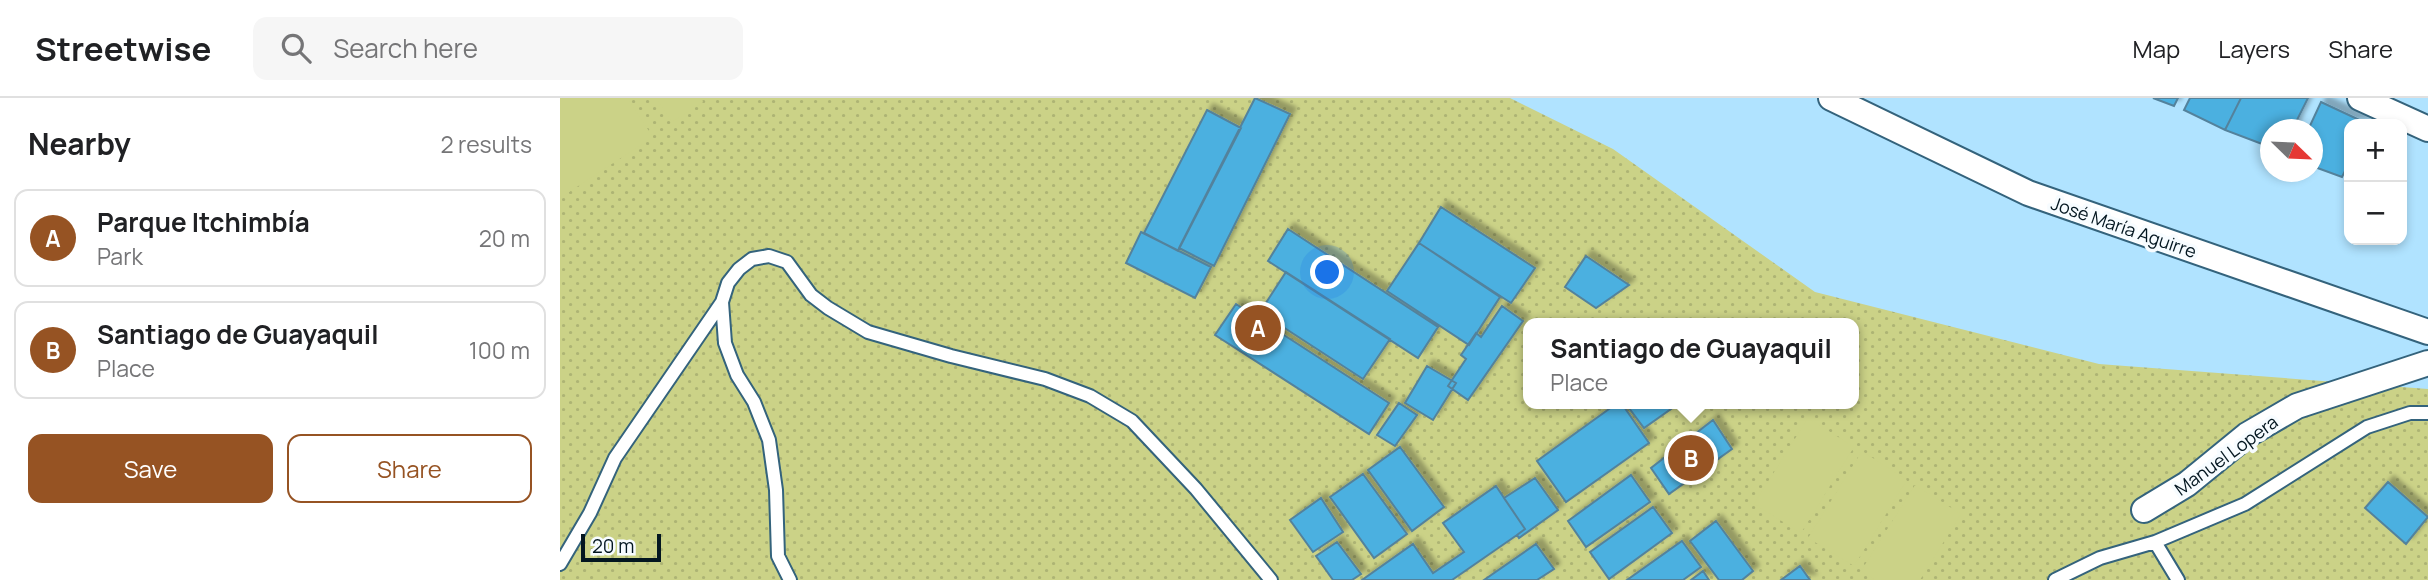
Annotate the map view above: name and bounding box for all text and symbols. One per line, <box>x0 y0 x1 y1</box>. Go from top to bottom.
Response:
search box <box>253 17 743 80</box>
text: Streetwise <box>35 26 211 71</box>
icon: search <box>277 29 315 67</box>
text: Search here <box>333 30 478 66</box>
text: Map <box>2133 32 2180 65</box>
text: Layers <box>2218 32 2290 65</box>
text: Share <box>2328 32 2393 65</box>
north arrow <box>2260 119 2323 182</box>
map controls <box>2344 119 2407 245</box>
button: + <box>2344 119 2407 182</box>
text: Nearby <box>28 123 131 164</box>
text: 2 results <box>440 128 532 160</box>
button: − <box>2344 182 2407 245</box>
street label: José María Aguirre <box>2048 191 2200 263</box>
text: Parque Itchimbía <box>97 204 310 240</box>
text: A <box>45 222 61 254</box>
text: 20 m <box>479 222 530 254</box>
text: Park <box>97 240 143 272</box>
your location <box>1310 255 1344 289</box>
pin: A <box>1235 302 1281 354</box>
text: Santiago de Guayaquil <box>97 316 378 352</box>
popup <box>1523 318 1859 409</box>
text: Santiago de Guayaquil <box>1550 330 1832 366</box>
text: B <box>46 334 60 366</box>
text: 100 m <box>469 334 530 366</box>
text: Place <box>97 352 155 384</box>
text: Place <box>1550 366 1608 398</box>
street label: Manuel Lopera <box>2170 409 2282 501</box>
pin: B <box>1668 432 1714 484</box>
button: Save <box>28 434 273 503</box>
button: Share <box>287 434 532 503</box>
scale bar <box>581 531 662 563</box>
text: 20 m <box>592 533 634 559</box>

